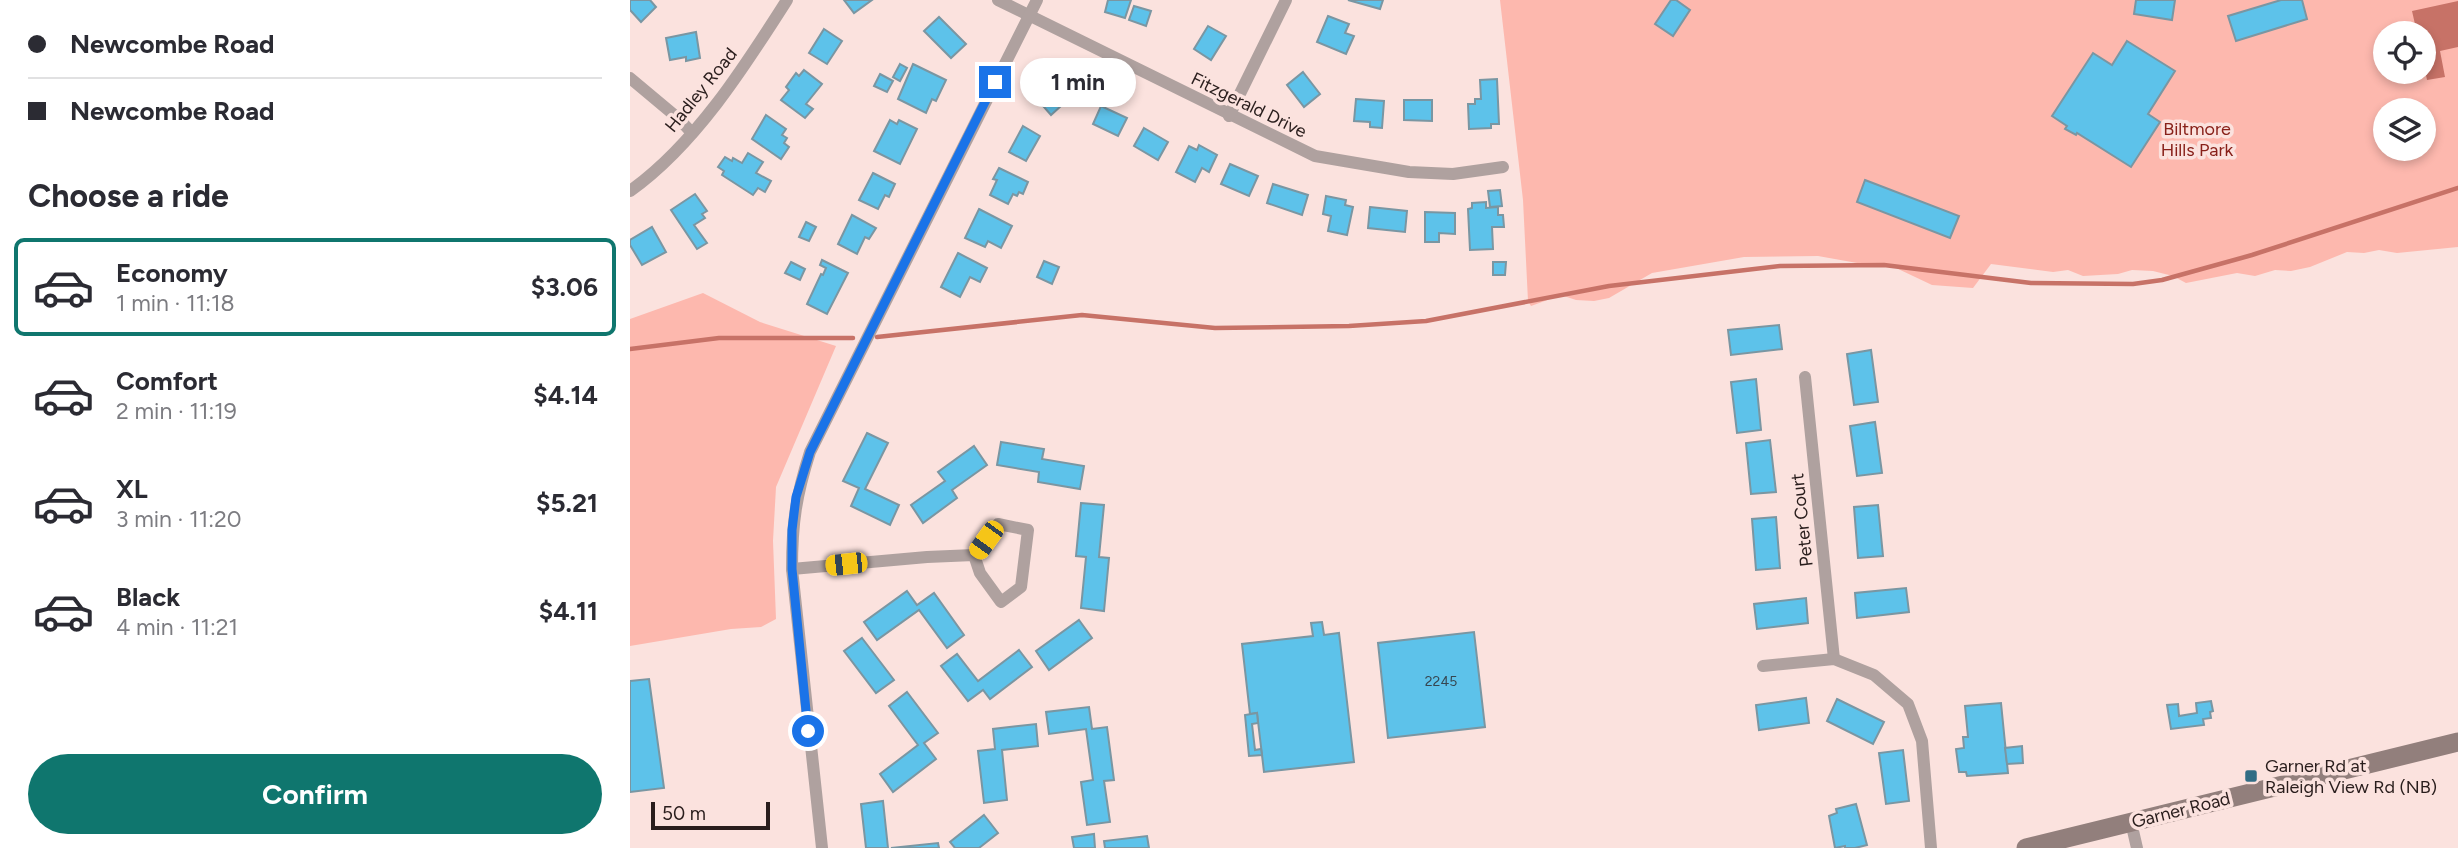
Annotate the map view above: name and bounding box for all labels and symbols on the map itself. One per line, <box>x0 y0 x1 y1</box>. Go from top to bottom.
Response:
street label: Hadley Road <box>660 43 742 137</box>
callout: 1 min <box>1020 57 1135 106</box>
route end <box>979 66 1011 98</box>
street label: Fitzgerald Drive <box>1188 68 1311 143</box>
park label: Biltmore Hills Park <box>2161 118 2234 161</box>
street label: Peter Court <box>1786 472 1818 568</box>
car <box>966 517 1007 563</box>
car <box>825 551 868 577</box>
house number: 2245 <box>1425 673 1457 690</box>
route start <box>792 715 824 747</box>
place label: Garner Rd at Raleigh View Rd (NB) <box>2265 755 2437 798</box>
marker: Garner Rd at Raleigh View Rd (NB) <box>2243 768 2259 784</box>
street label: Garner Road <box>2129 787 2233 833</box>
scale bar <box>651 799 770 831</box>

